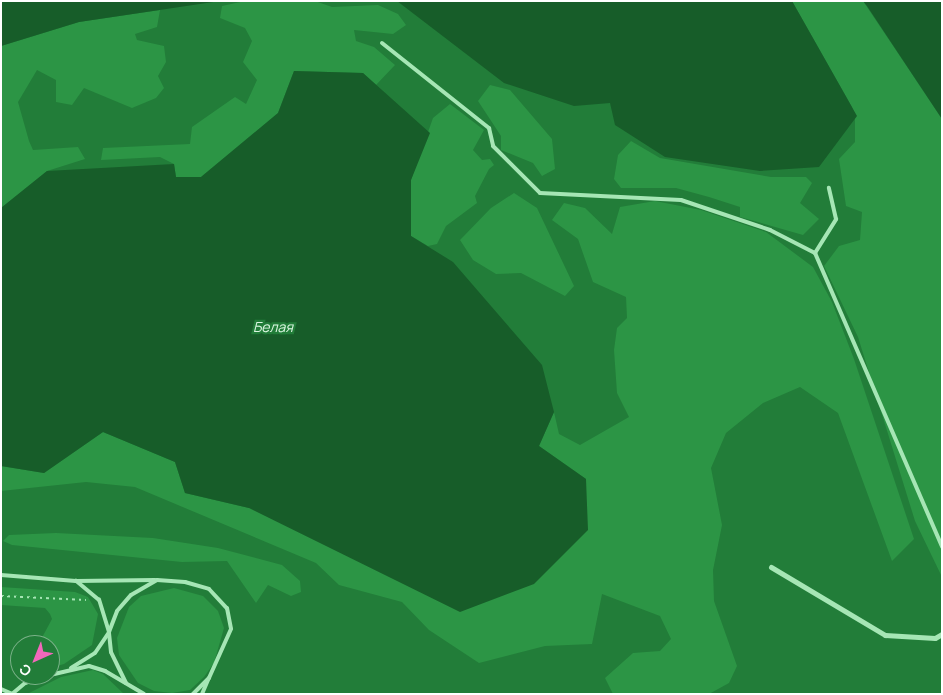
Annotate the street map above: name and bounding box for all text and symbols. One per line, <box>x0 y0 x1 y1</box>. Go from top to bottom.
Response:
water label: Белая <box>253 319 293 335</box>
north arrow <box>10 635 60 685</box>
text: С <box>15 660 35 681</box>

